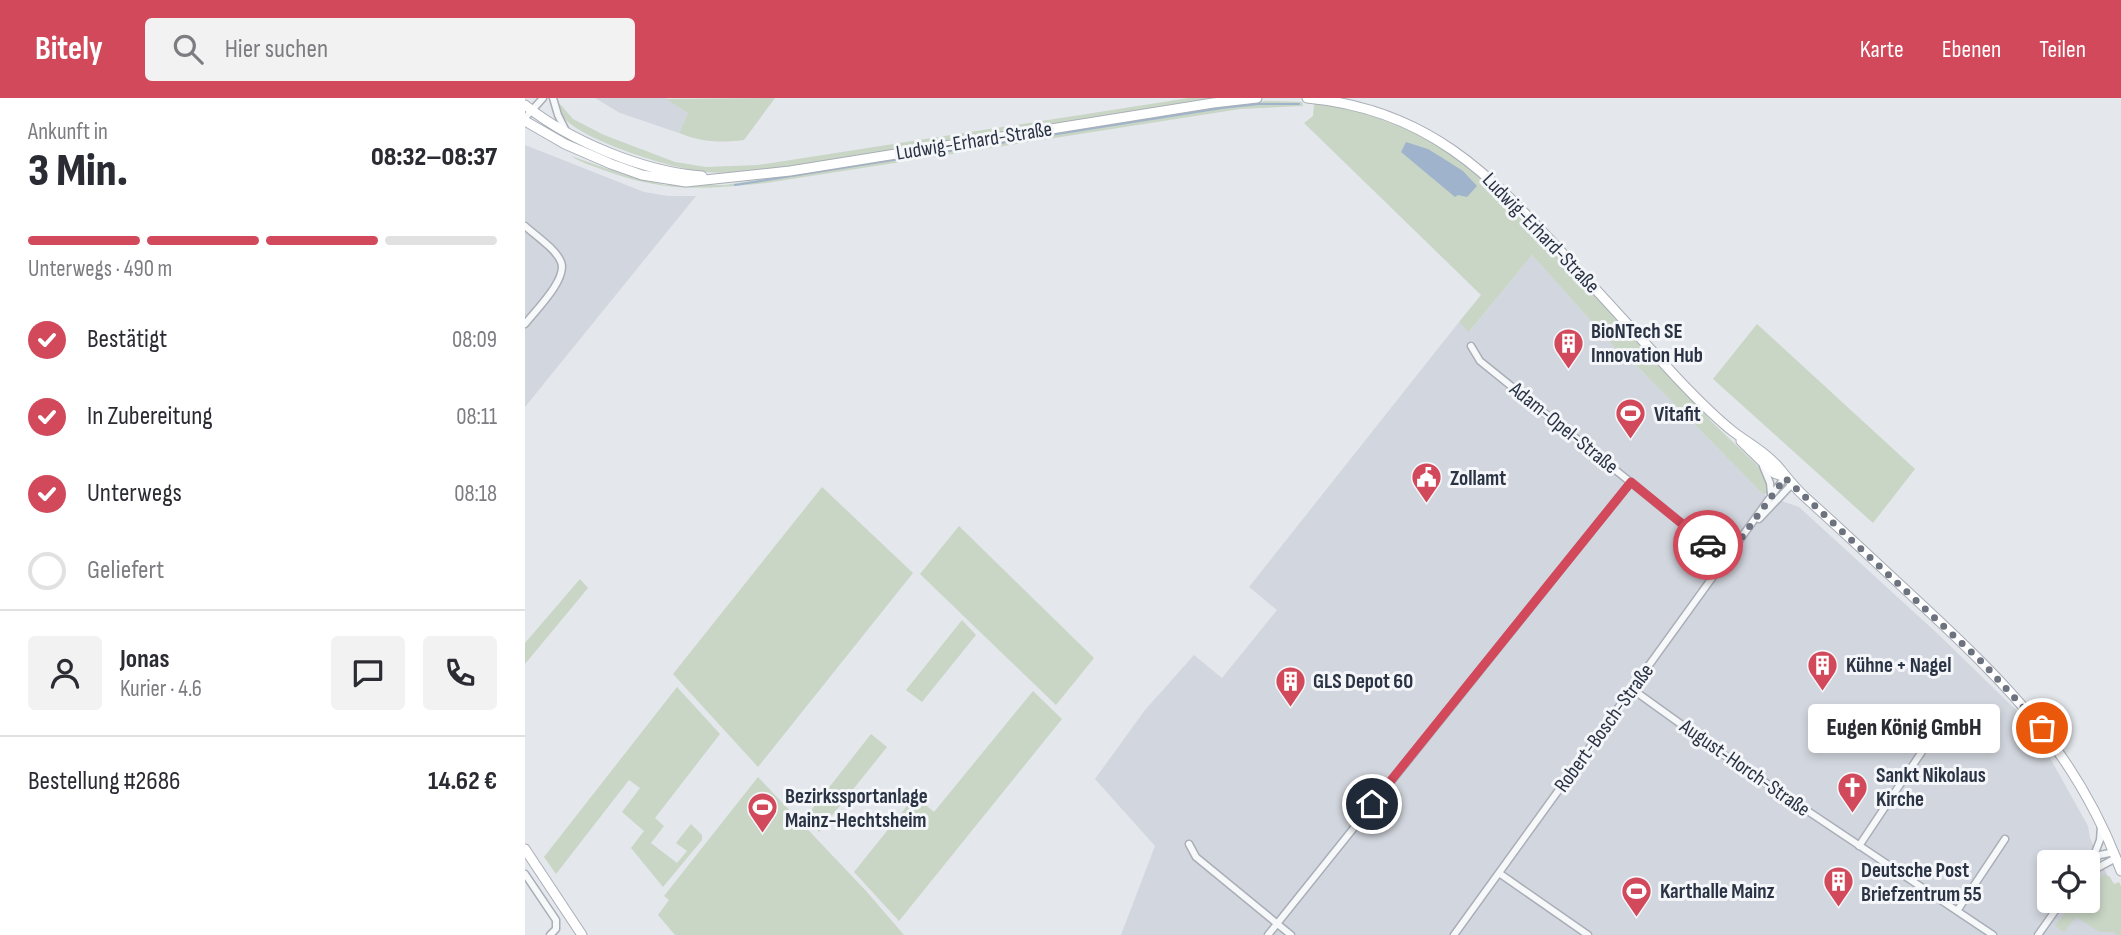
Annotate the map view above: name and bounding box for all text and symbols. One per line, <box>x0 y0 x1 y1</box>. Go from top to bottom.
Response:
search box <box>145 18 635 81</box>
text: Bitely <box>35 29 103 69</box>
icon: search <box>169 30 207 68</box>
text: Hier suchen <box>225 34 328 65</box>
text: Karte <box>1860 35 1904 64</box>
text: Ebenen <box>1942 35 2001 64</box>
text: Teilen <box>2039 35 2086 64</box>
street label: Ludwig-Erhard-Straße <box>894 116 1054 166</box>
text: Ankunft in <box>28 118 108 146</box>
text: 08:32–08:37 <box>371 142 497 173</box>
text: 3 Min. <box>28 144 128 199</box>
street label: Ludwig-Erhard-Straße <box>1477 168 1605 298</box>
text: Unterwegs · 490 m <box>28 255 172 283</box>
place label: BioNTech SE Innovation Hub <box>1591 319 1703 368</box>
icon: check <box>28 321 66 359</box>
text: Bestätigt <box>87 324 167 355</box>
text: 08:09 <box>452 326 497 354</box>
building icon: BioNTech SE Innovation Hub <box>1551 326 1585 370</box>
street label: Adam-Opel-Straße <box>1504 376 1623 479</box>
sports icon: Vitafit <box>1614 397 1648 441</box>
icon: check <box>28 398 66 436</box>
text: In Zubereitung <box>87 401 213 432</box>
place label: Vitafit <box>1654 402 1701 427</box>
text: 08:11 <box>456 403 497 431</box>
public building icon: Zollamt <box>1410 461 1444 505</box>
place label: Zollamt <box>1450 466 1506 491</box>
icon: check <box>28 475 66 513</box>
text: Unterwegs <box>87 478 182 509</box>
text: 08:18 <box>454 480 497 508</box>
courier <box>1673 510 1743 580</box>
icon: car <box>1689 526 1727 564</box>
text: Geliefert <box>87 555 164 586</box>
button: person <box>28 636 102 710</box>
button: chat <box>331 636 405 710</box>
button: phone <box>423 636 497 710</box>
text: Jonas <box>120 644 169 675</box>
building icon: Kühne + Nagel <box>1806 648 1840 692</box>
place label: Kühne + Nagel <box>1846 653 1951 678</box>
street label: Robert-Bosch-Straße <box>1549 659 1659 797</box>
building icon: GLS Depot 60 <box>1273 664 1307 708</box>
place label: GLS Depot 60 <box>1313 669 1413 694</box>
text: Kurier · 4.6 <box>120 675 202 703</box>
pin <box>2012 698 2072 758</box>
callout: Eugen König GmbH <box>1807 704 2000 752</box>
icon: bag <box>2023 709 2061 747</box>
street label: August-Horch-Straße <box>1674 713 1815 822</box>
text: Eugen König GmbH <box>1826 714 1982 742</box>
place label: Sankt Nikolaus Kirche <box>1876 763 1986 812</box>
text: Bestellung #2686 <box>28 766 180 797</box>
text: 14.62 € <box>428 766 497 797</box>
church icon: Sankt Nikolaus Kirche <box>1836 770 1870 814</box>
pin <box>1342 774 1402 834</box>
place label: Bezirkssportanlage Mainz-Hechtsheim <box>785 784 928 833</box>
icon: home <box>1353 785 1391 823</box>
sports icon: Bezirkssportanlage Mainz-Hechtsheim <box>745 791 779 835</box>
map controls <box>2037 850 2100 913</box>
button: locate <box>2037 850 2100 913</box>
place label: Deutsche Post Briefzentrum 55 <box>1861 858 1982 907</box>
building icon: Deutsche Post Briefzentrum 55 <box>1821 865 1855 909</box>
sports icon: Karthalle Mainz <box>1620 874 1654 918</box>
place label: Karthalle Mainz <box>1660 879 1775 904</box>

